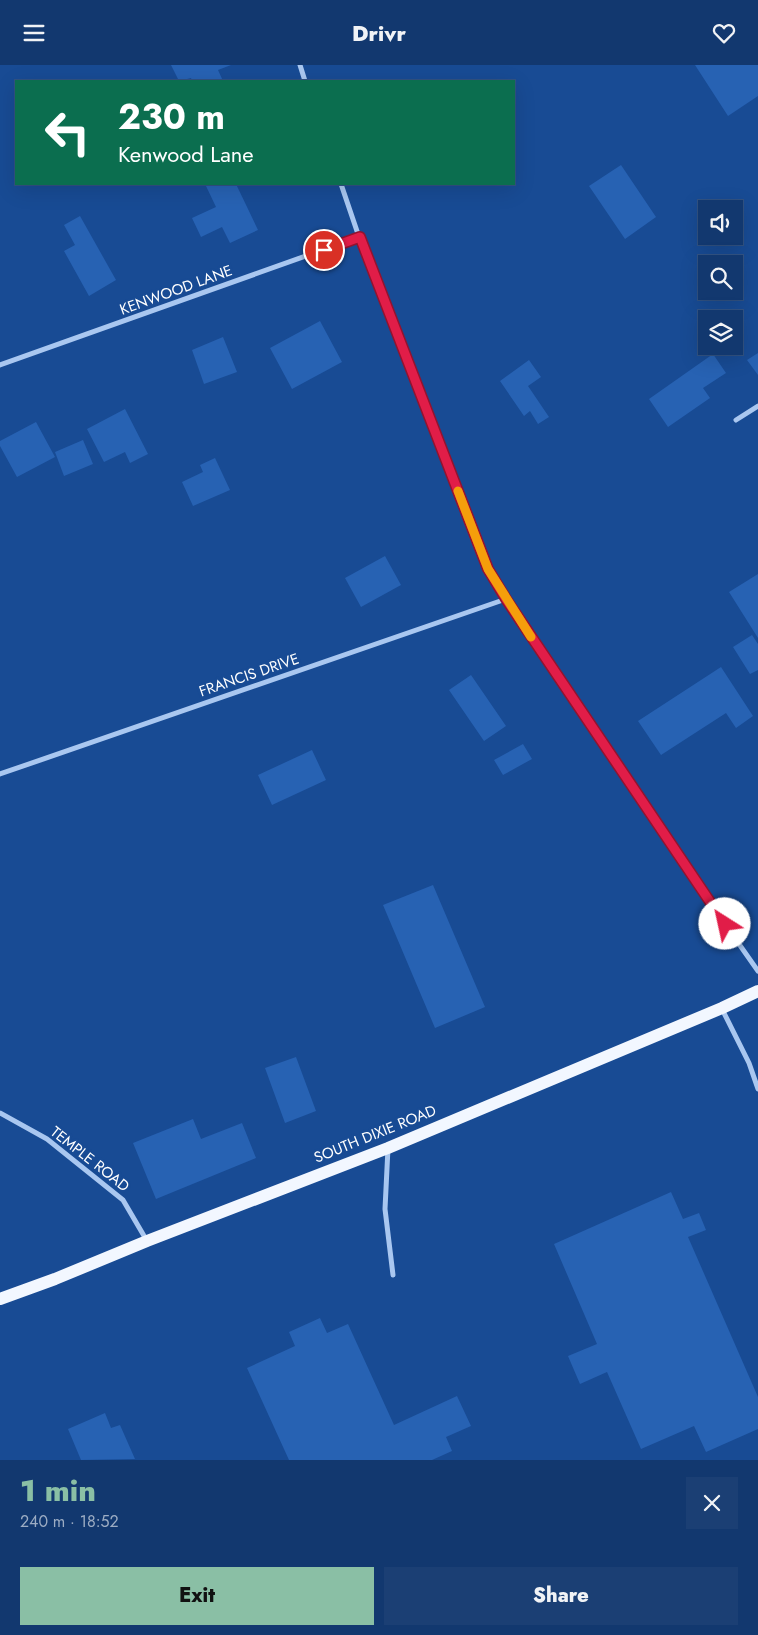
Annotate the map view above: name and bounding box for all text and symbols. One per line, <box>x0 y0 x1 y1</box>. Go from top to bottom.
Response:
text: Drivr <box>352 17 406 49</box>
icon: menu <box>20 19 48 47</box>
icon: heart <box>710 19 738 47</box>
text: 230 m <box>118 92 225 142</box>
icon: left <box>35 100 100 165</box>
text: Kenwood Lane <box>118 138 254 170</box>
map controls <box>698 200 743 355</box>
button: sound <box>698 200 743 245</box>
pin <box>303 229 345 271</box>
icon: arrive <box>310 236 338 264</box>
button: search <box>698 255 743 300</box>
street label: KENWOOD LANE <box>117 259 235 321</box>
button: layers <box>698 310 743 355</box>
street label: FRANCIS DRIVE <box>196 648 302 702</box>
position arrow <box>698 897 750 949</box>
street label: SOUTH DIXIE ROAD <box>311 1099 439 1169</box>
street label: TEMPLE ROAD <box>46 1121 134 1197</box>
text: 1 min <box>20 1469 96 1512</box>
button: close <box>686 1477 738 1529</box>
text: 240 m · 18:52 <box>20 1510 119 1533</box>
button: Exit <box>20 1567 374 1625</box>
button: Share <box>384 1567 738 1625</box>

